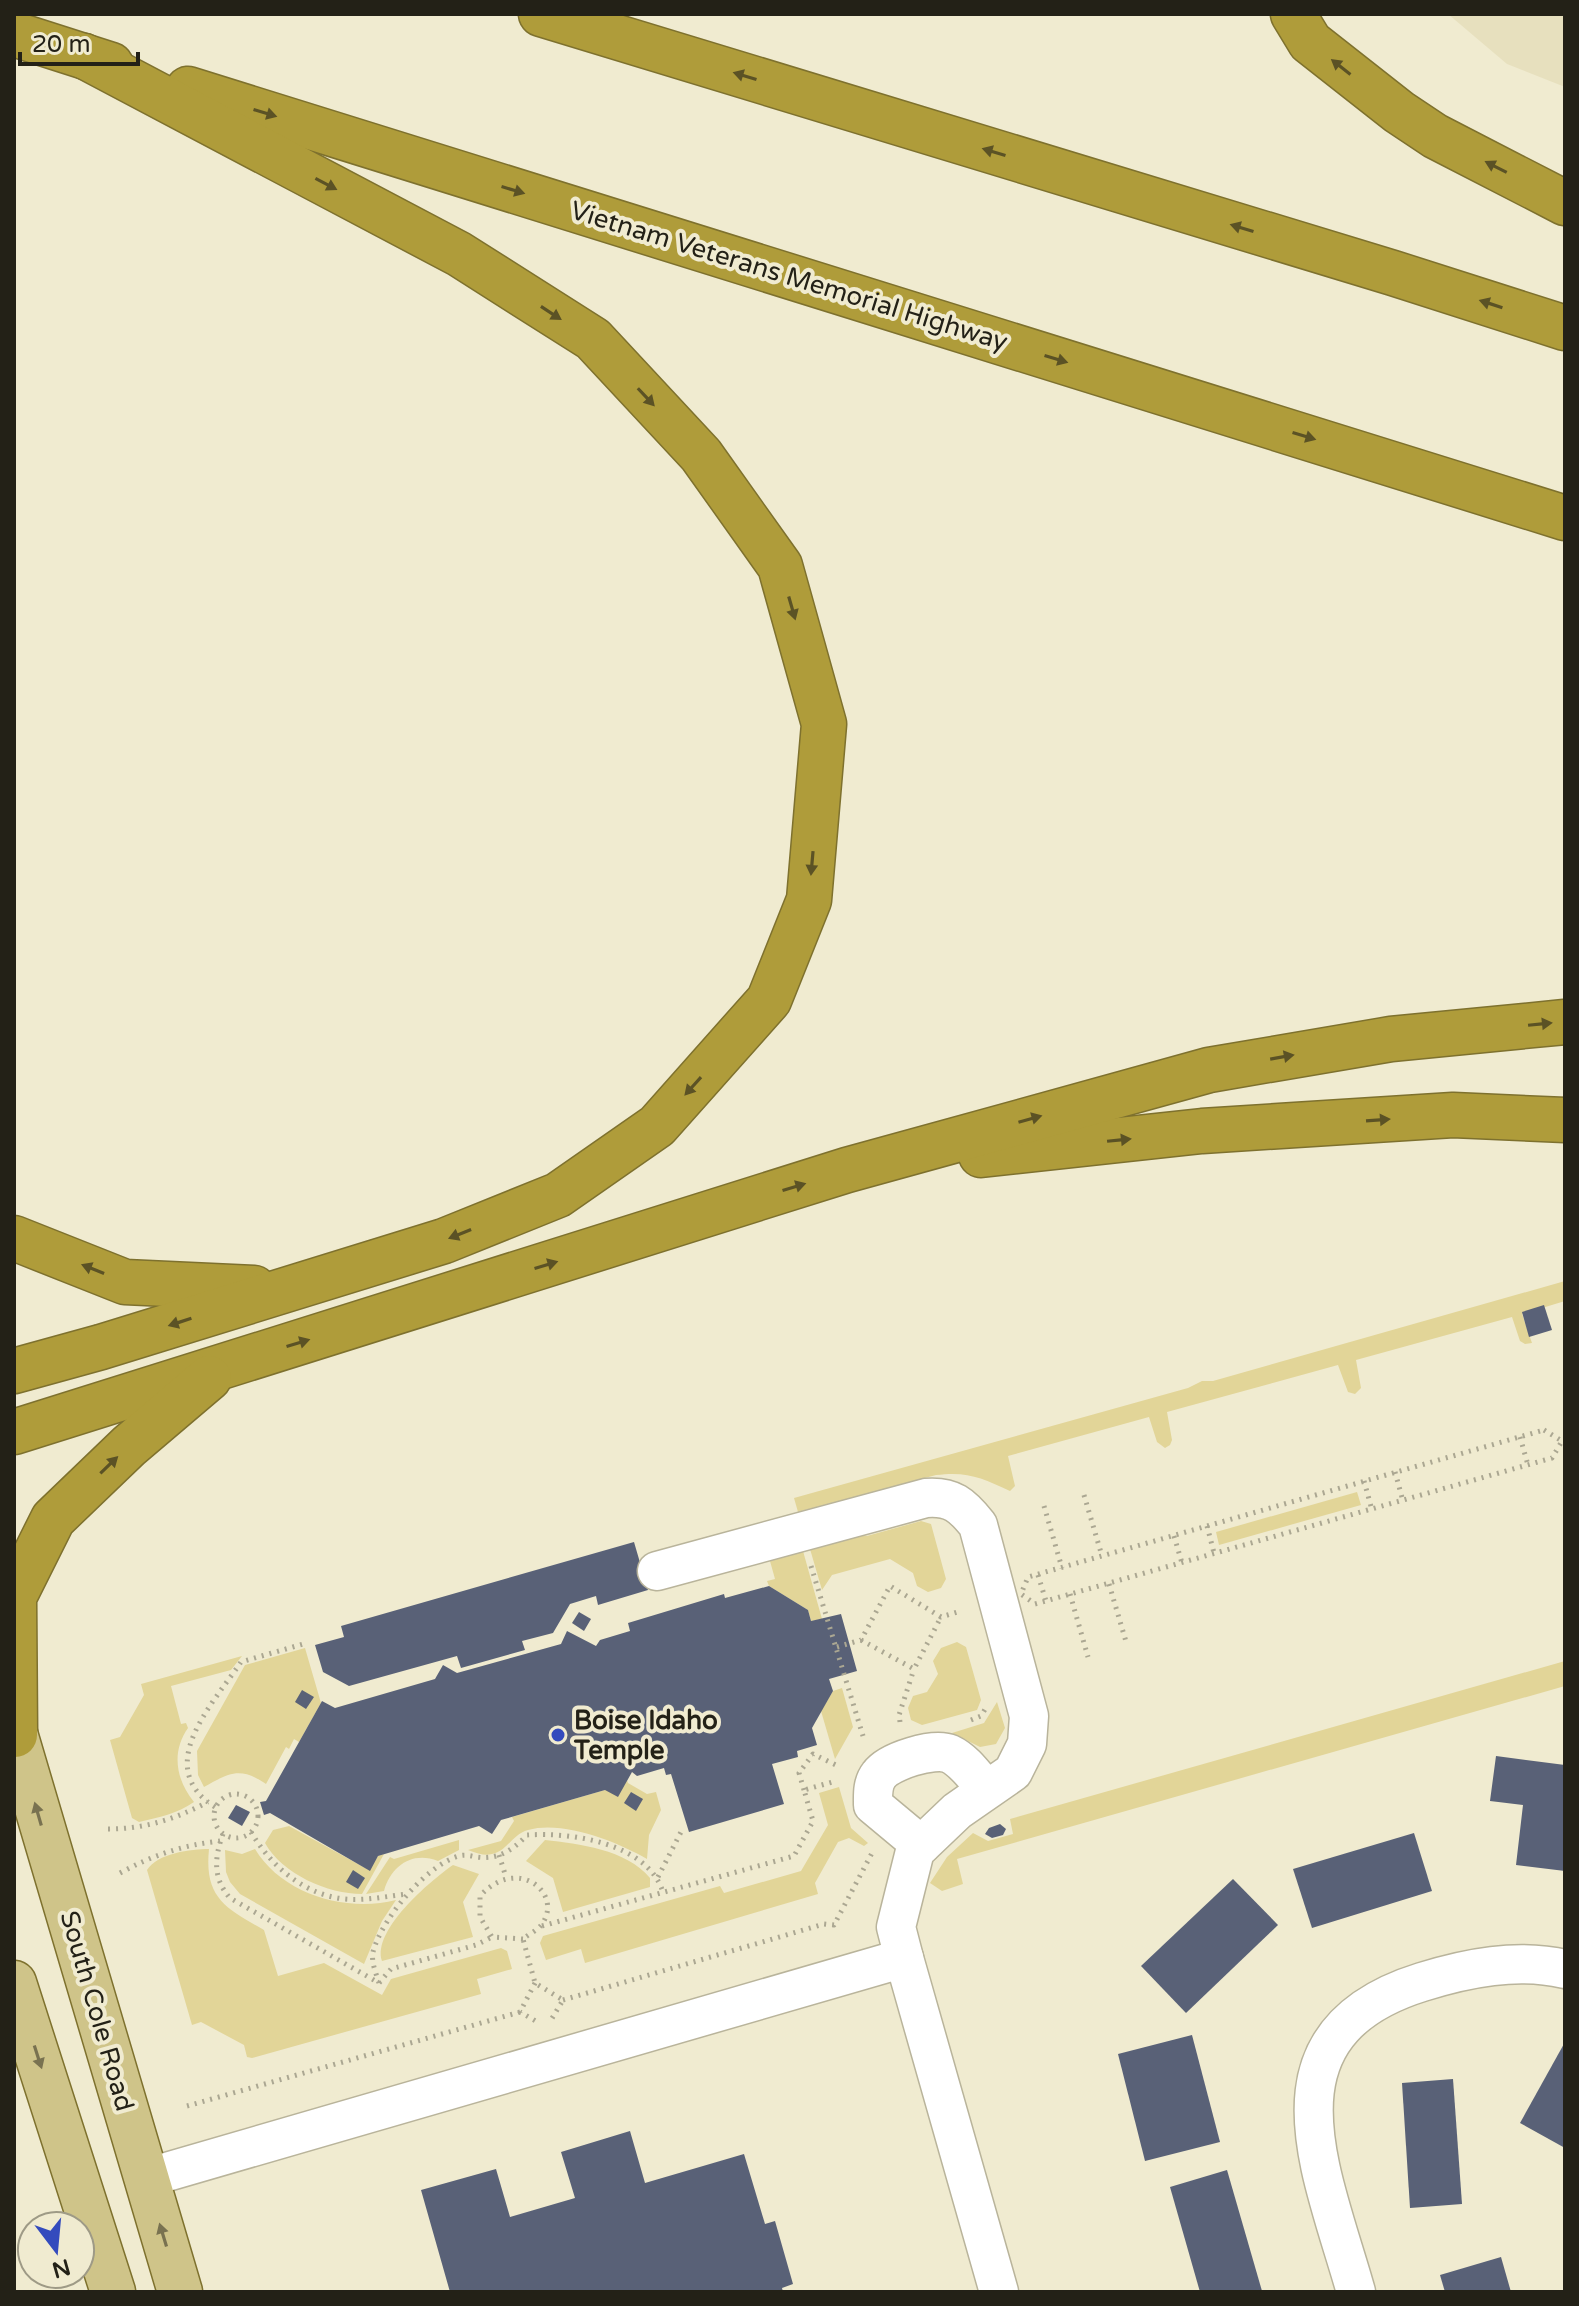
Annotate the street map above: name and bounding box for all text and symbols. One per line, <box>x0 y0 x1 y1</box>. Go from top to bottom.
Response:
scale bar <box>20 16 138 66</box>
text: 20 m <box>32 30 90 59</box>
one-way arrow <box>1331 59 1351 76</box>
one-way arrow <box>732 69 756 82</box>
one-way arrow <box>253 107 277 120</box>
one-way arrow <box>981 145 1005 158</box>
one-way arrow <box>1484 161 1507 174</box>
one-way arrow <box>315 177 337 191</box>
one-way arrow <box>502 184 526 197</box>
street label: Vietnam Veterans Memorial Highway <box>567 195 1011 357</box>
one-way arrow <box>1230 221 1254 234</box>
one-way arrow <box>1478 298 1502 310</box>
one-way arrow <box>541 306 562 321</box>
one-way arrow <box>1044 353 1068 366</box>
one-way arrow <box>636 387 654 406</box>
one-way arrow <box>1292 431 1316 443</box>
one-way arrow <box>786 596 798 621</box>
one-way arrow <box>806 851 819 876</box>
one-way arrow <box>1528 1018 1553 1031</box>
one-way arrow <box>1270 1051 1295 1063</box>
one-way arrow <box>684 1076 702 1095</box>
one-way arrow <box>1018 1113 1043 1125</box>
one-way arrow <box>1366 1113 1391 1126</box>
one-way arrow <box>1107 1134 1132 1147</box>
one-way arrow <box>782 1180 806 1193</box>
one-way arrow <box>448 1228 472 1241</box>
one-way arrow <box>534 1258 558 1271</box>
one-way arrow <box>81 1262 105 1275</box>
one-way arrow <box>167 1316 191 1329</box>
one-way arrow <box>286 1336 310 1349</box>
one-way arrow <box>99 1457 118 1475</box>
place label: Boise Idaho Temple <box>573 1705 718 1766</box>
marker: Boise Idaho Temple <box>549 1726 567 1744</box>
one-way arrow <box>32 1801 44 1826</box>
street label: South Cole Road <box>54 1907 140 2115</box>
one-way arrow <box>32 2045 44 2069</box>
north arrow <box>16 2210 96 2290</box>
one-way arrow <box>156 2223 169 2247</box>
text: N <box>49 2253 73 2283</box>

